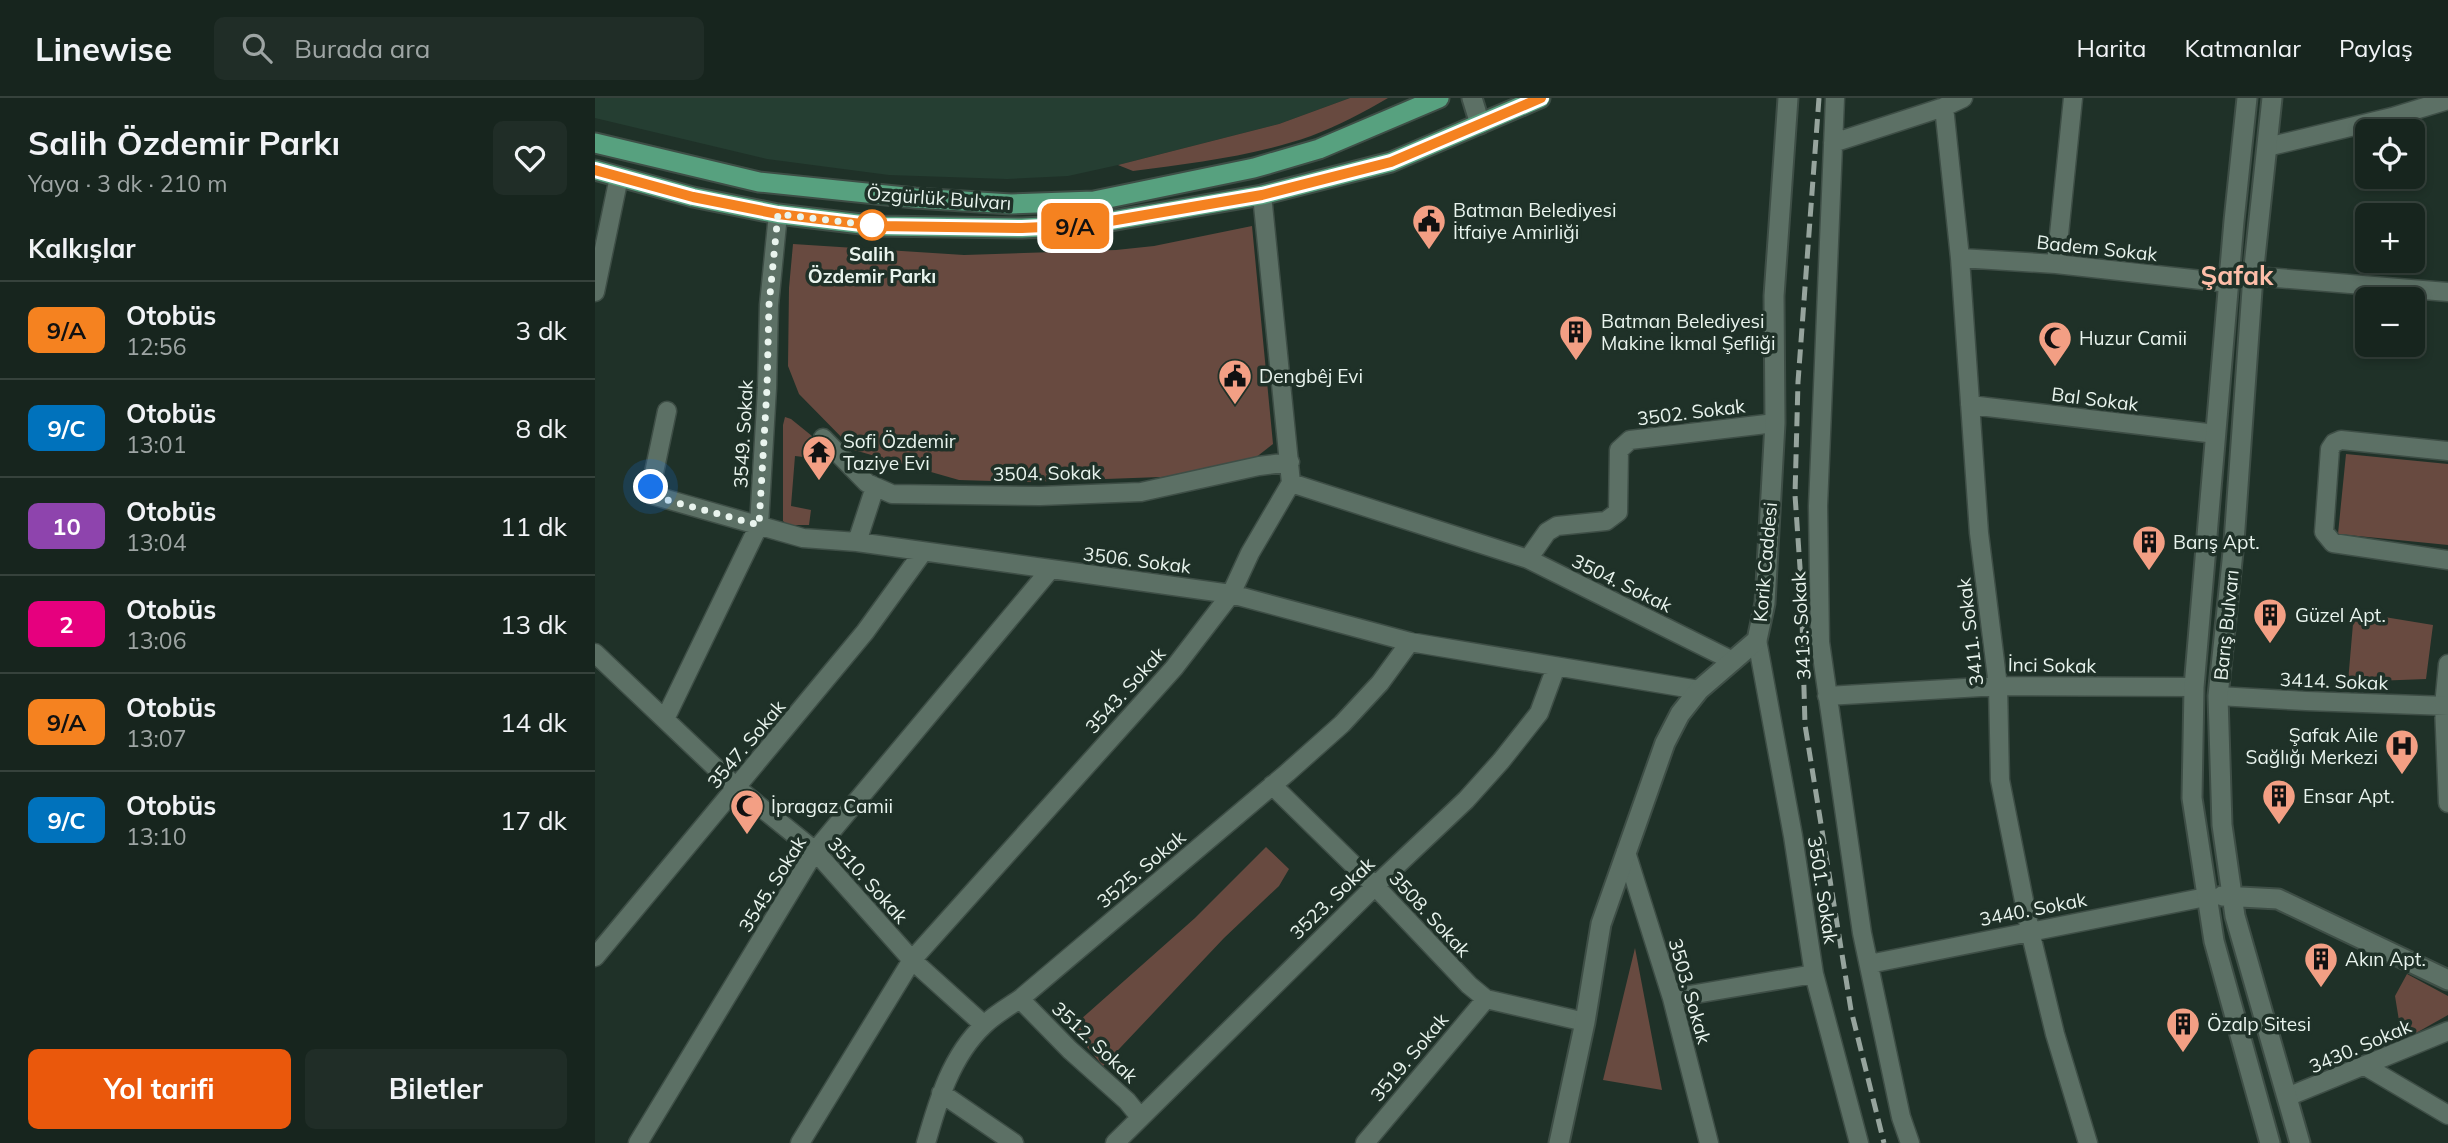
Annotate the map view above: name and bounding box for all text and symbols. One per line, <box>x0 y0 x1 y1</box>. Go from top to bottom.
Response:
search box <box>214 17 704 80</box>
text: Linewise <box>35 28 172 69</box>
icon: search <box>238 29 276 67</box>
text: Burada ara <box>294 32 430 65</box>
text: Harita <box>2077 33 2147 63</box>
text: Katmanlar <box>2185 33 2301 63</box>
text: Paylaş <box>2339 33 2413 63</box>
map controls <box>2355 119 2425 357</box>
button: locate <box>2355 119 2425 189</box>
button: heart <box>493 121 567 195</box>
text: Salih Özdemir Parkı <box>28 122 340 163</box>
text: Yaya · 3 dk · 210 m <box>28 169 227 198</box>
street label: Özgürlük Bulvarı <box>866 181 1012 215</box>
place label: Batman Belediyesi İtfaiye Amirliği <box>1453 198 1617 244</box>
public building icon: Batman Belediyesi İtfaiye Amirliği <box>1410 202 1448 251</box>
line badge: 9/A <box>1035 203 1115 249</box>
button: + <box>2355 203 2425 273</box>
marker: Salih Özdemir Parkı <box>857 210 887 240</box>
text: 9/A <box>1055 211 1095 241</box>
street label: Badem Sokak <box>2035 230 2159 266</box>
text: Kalkışlar <box>28 232 136 265</box>
place label: Salih Özdemir Parkı <box>808 242 936 288</box>
district label: Şafak <box>2201 259 2274 292</box>
button: − <box>2355 287 2425 357</box>
text: Otobüs <box>126 299 216 332</box>
place label: Batman Belediyesi Makine İkmal Şefliği <box>1601 309 1775 355</box>
building icon: Batman Belediyesi Makine İkmal Şefliği <box>1557 313 1595 362</box>
text: 3 dk <box>516 314 567 347</box>
text: 9/A <box>47 315 86 345</box>
mosque icon: Huzur Camii <box>2036 319 2074 368</box>
place label: Huzur Camii <box>2079 326 2187 350</box>
text: 12:56 <box>126 332 186 361</box>
public building icon: Dengbêj Evi <box>1216 357 1254 406</box>
place label: Dengbêj Evi <box>1259 364 1363 388</box>
street label: 3549. Sokak <box>728 379 758 489</box>
street label: Bal Sokak <box>2050 382 2140 416</box>
street label: 3502. Sokak <box>1636 393 1746 431</box>
text: Otobüs <box>126 397 216 430</box>
text: 8 dk <box>516 412 567 445</box>
text: 9/C <box>47 413 86 443</box>
place label: Sofi Özdemir Taziye Evi <box>843 429 956 475</box>
text: 13:01 <box>126 430 186 459</box>
temple icon: Sofi Özdemir Taziye Evi <box>800 433 838 482</box>
street label: 3504. Sokak <box>993 460 1102 486</box>
your location <box>633 469 668 504</box>
text: Otobüs <box>126 495 216 528</box>
street label: Korik Caddesi <box>1748 501 1782 623</box>
text: 11 dk <box>500 510 567 543</box>
text: 10 <box>52 511 81 541</box>
building icon: Barış Apt. <box>2130 523 2168 572</box>
text: 13:04 <box>126 528 186 557</box>
place label: Barış Apt. <box>2173 530 2260 554</box>
street label: 3506. Sokak <box>1082 541 1192 579</box>
street label: 3504. Sokak <box>1568 548 1676 618</box>
street label: Barış Bulvarı <box>2208 568 2244 682</box>
street label: 3413. Sokak <box>1786 571 1816 681</box>
street label: 3411. Sokak <box>1951 577 1989 687</box>
text: Otobüs <box>126 593 216 626</box>
building icon: Güzel Apt. <box>2251 596 2289 645</box>
place label: Güzel Apt. <box>2295 603 2386 627</box>
text: 13 dk <box>500 608 567 641</box>
text: 2 <box>59 609 74 639</box>
text: 13:06 <box>126 626 186 655</box>
street label: 3543. Sokak <box>1080 642 1170 738</box>
street label: İnci Sokak <box>2008 652 2097 678</box>
street label: 3414. Sokak <box>2279 667 2389 695</box>
text: Otobüs <box>126 691 216 724</box>
street label: 3547. Sokak <box>702 695 790 793</box>
text: 14 dk <box>500 706 567 739</box>
text: 9/A <box>47 707 86 737</box>
place label: Şafak Aile Sağlığı Merkezi <box>2246 723 2378 769</box>
text: 13:07 <box>126 724 186 753</box>
hospital icon: Şafak Aile Sağlığı Merkezi <box>2383 727 2421 776</box>
building icon: Ensar Apt. <box>2260 777 2298 826</box>
place label: Ensar Apt. <box>2303 784 2395 808</box>
mosque icon: İpragaz Camii <box>728 787 766 836</box>
text: Otobüs <box>126 789 216 822</box>
place label: İpragaz Camii <box>771 794 893 818</box>
text: 17 dk <box>500 804 567 837</box>
text: 9/C <box>47 805 86 835</box>
text: 13:10 <box>126 822 186 851</box>
street label: 3525. Sokak <box>1092 825 1190 913</box>
street label: 3545. Sokak <box>733 831 811 936</box>
street label: 3510. Sokak <box>823 832 913 928</box>
street label: 3501. Sokak <box>1803 835 1843 946</box>
street label: 3523. Sokak <box>1285 852 1379 944</box>
street label: 3508. Sokak <box>1384 866 1476 962</box>
street label: 3440. Sokak <box>1977 887 2089 931</box>
street label: 3503. Sokak <box>1664 936 1717 1047</box>
building icon: Akın Apt. <box>2302 940 2340 989</box>
place label: Akın Apt. <box>2345 947 2426 971</box>
street label: 3512. Sokak <box>1047 996 1143 1088</box>
building icon: Özalp Sitesi <box>2164 1005 2202 1054</box>
street label: 3519. Sokak <box>1365 1008 1453 1106</box>
place label: Özalp Sitesi <box>2207 1012 2311 1036</box>
street label: 3430. Sokak <box>2305 1014 2415 1078</box>
button: Yol tarifi <box>28 1049 291 1129</box>
button: Biletler <box>305 1049 567 1129</box>

